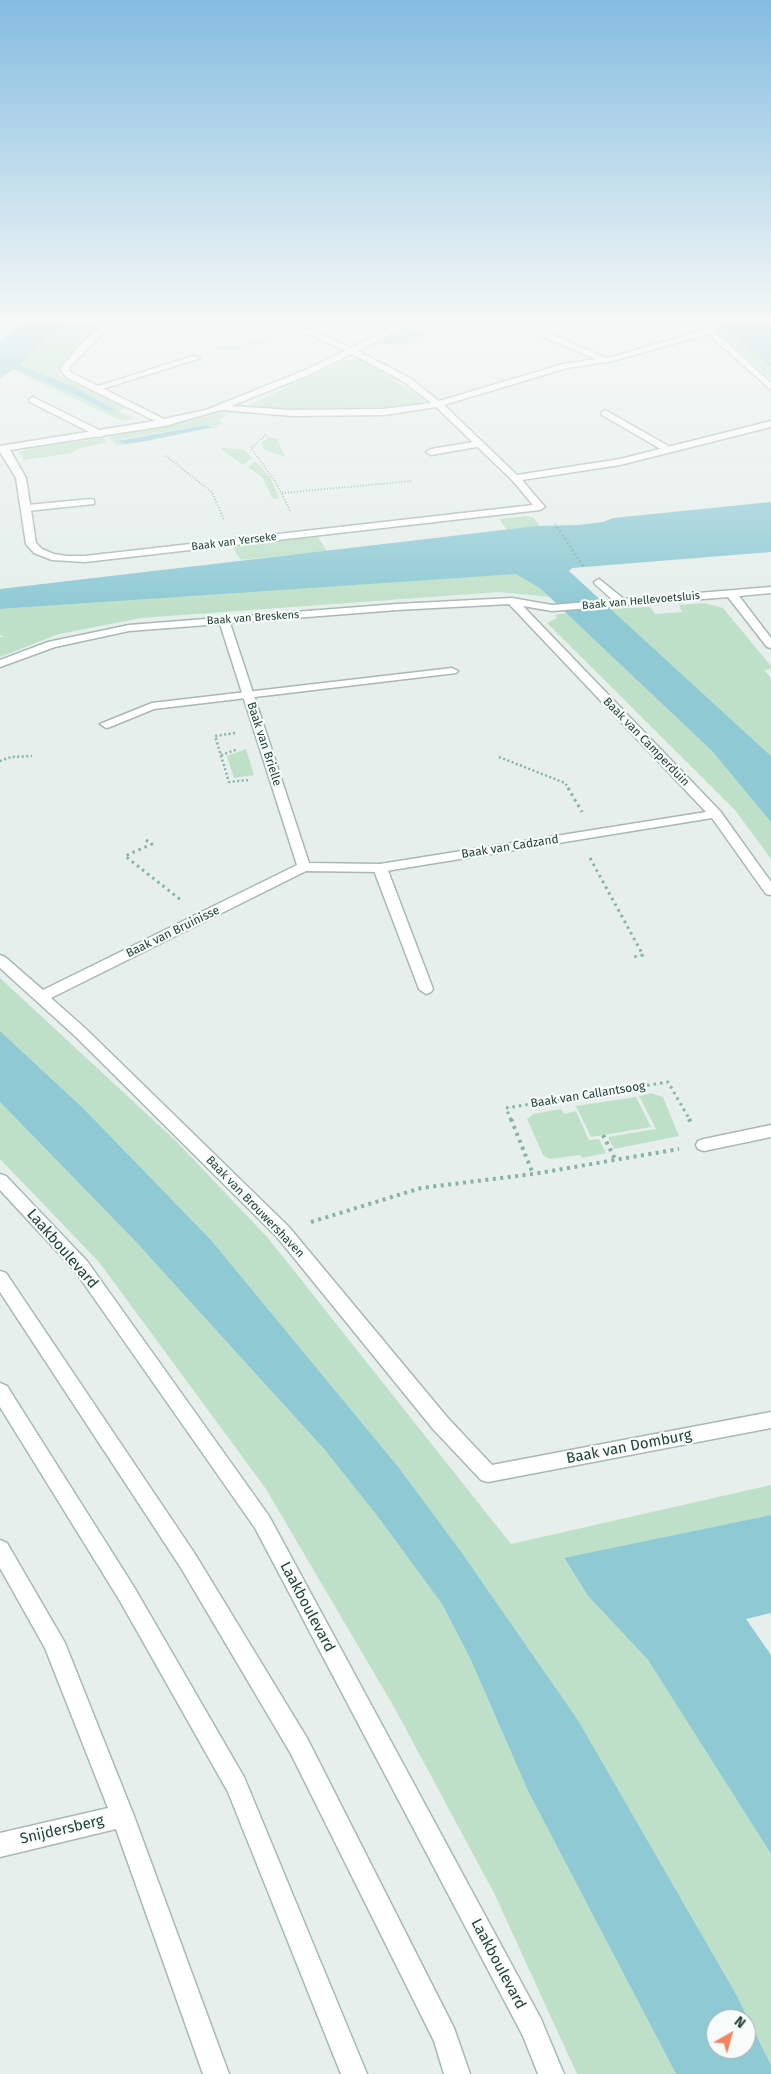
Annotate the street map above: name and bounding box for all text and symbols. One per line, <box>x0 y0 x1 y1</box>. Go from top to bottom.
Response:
street label: Baak van Yerseke <box>191 530 277 554</box>
street label: Baak van Hellevoetsluis <box>581 589 701 613</box>
street label: Baak van Breskens <box>206 608 300 628</box>
street label: Baak van Camperduin <box>600 695 692 789</box>
street label: Baak van Brielle <box>244 700 284 788</box>
street label: Baak van Cadzand <box>460 832 560 862</box>
street label: Baak van Bruinisse <box>124 903 222 961</box>
street label: Baak van Callantsoog <box>530 1079 646 1111</box>
street label: Baak van Brouwershaven <box>203 1153 307 1261</box>
street label: Laakboulevard <box>23 1205 101 1293</box>
street label: Baak van Domburg <box>565 1426 693 1468</box>
street label: Laakboulevard <box>276 1559 338 1655</box>
street label: Snijdersberg <box>18 1812 106 1848</box>
street label: Laakboulevard <box>467 1916 529 2012</box>
north arrow <box>706 2009 756 2059</box>
text: N <box>731 2013 749 2032</box>

